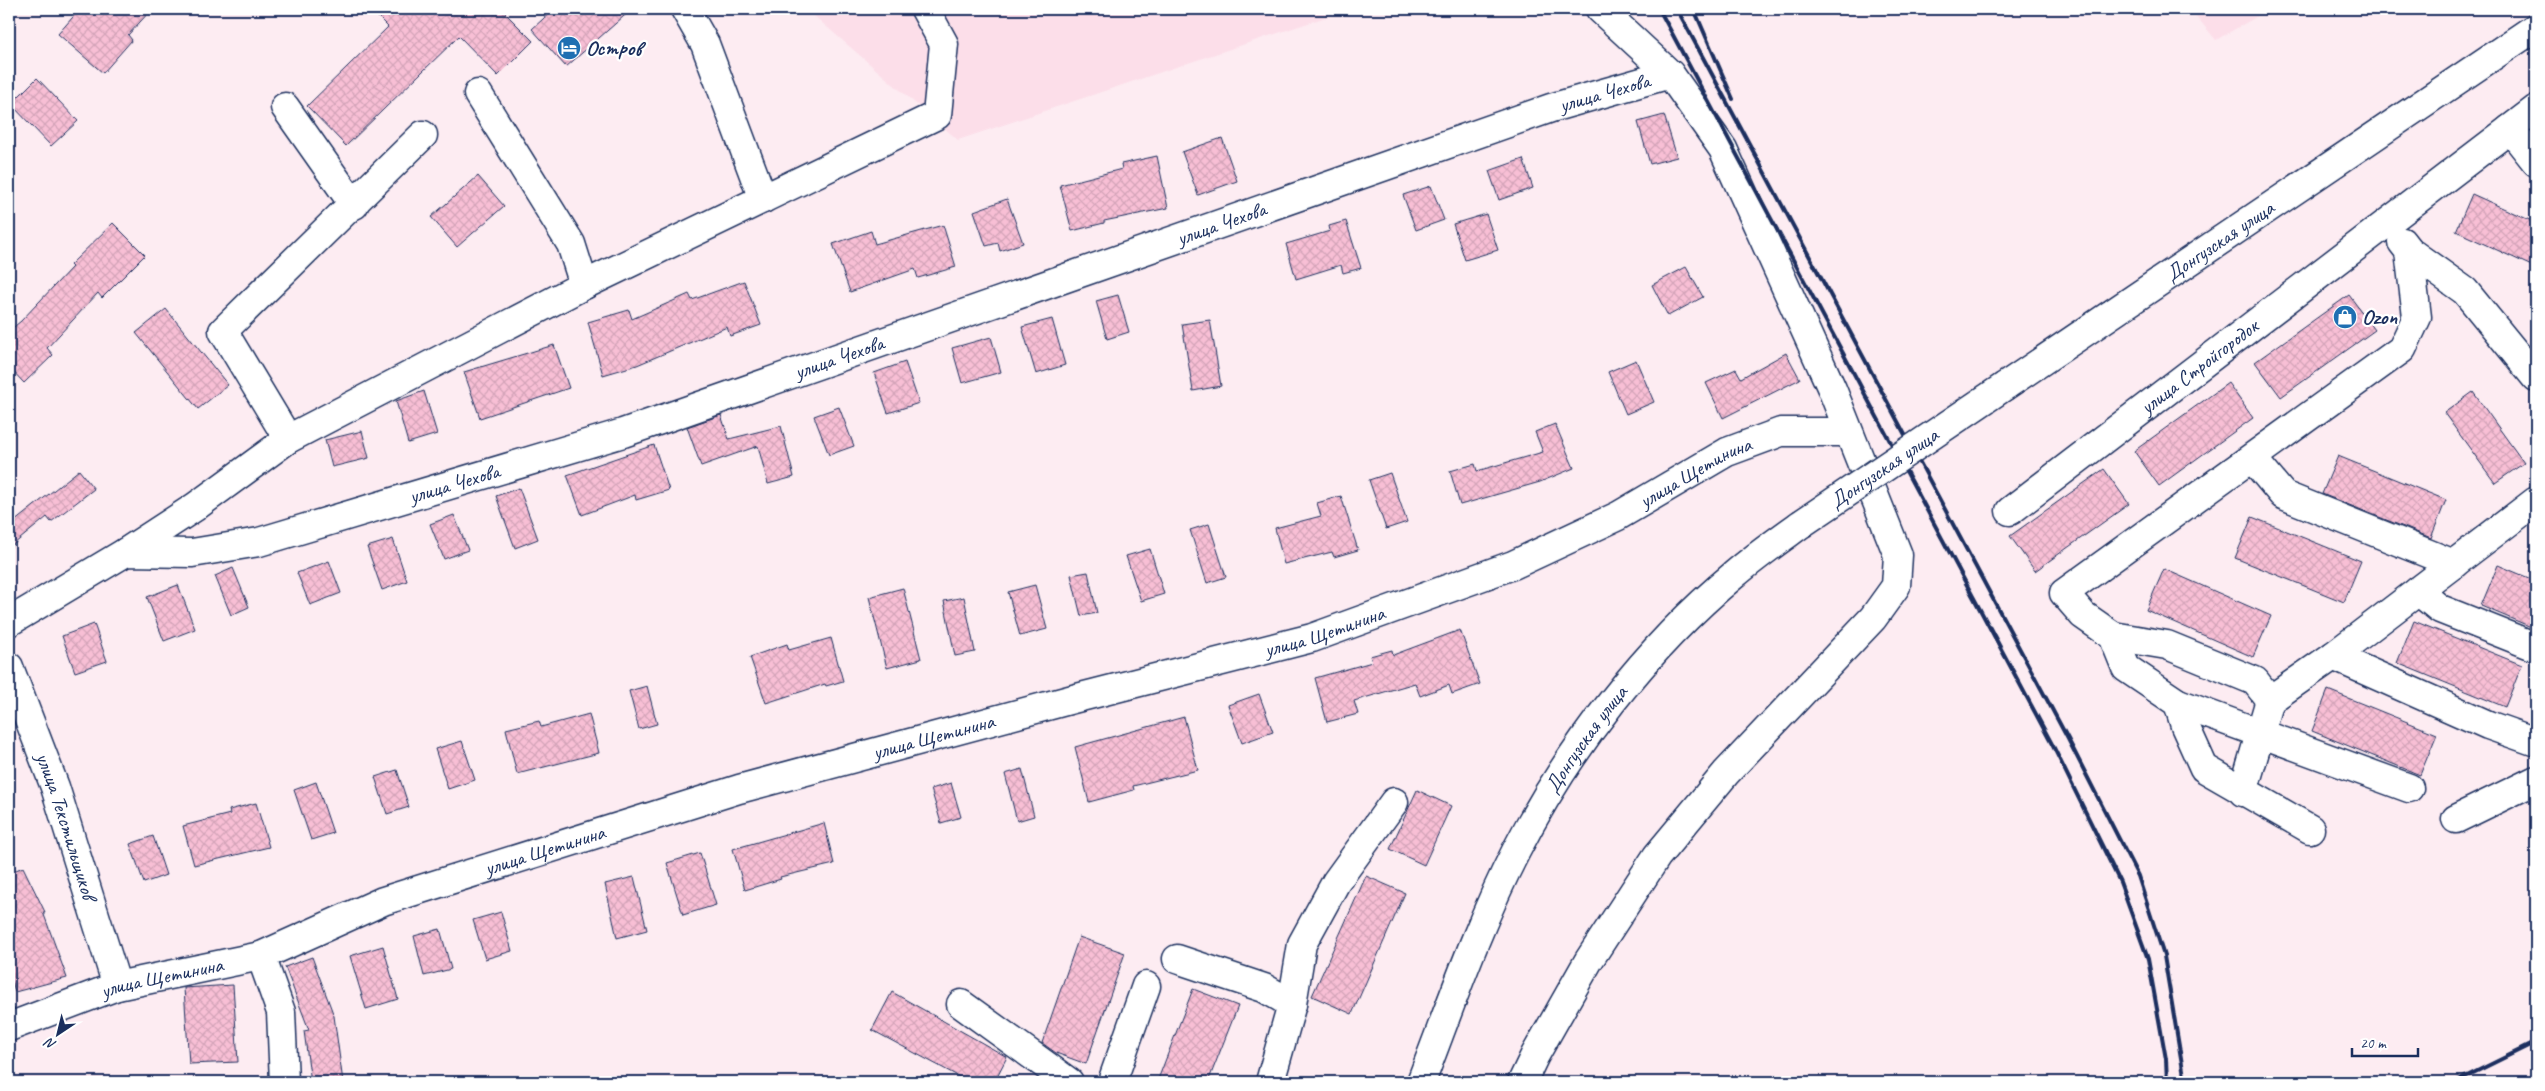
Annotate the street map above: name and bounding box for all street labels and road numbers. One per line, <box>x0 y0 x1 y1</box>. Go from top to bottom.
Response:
street label: улица Чехова <box>1554 67 1655 119</box>
street label: Донгузская улица <box>2160 194 2281 287</box>
street label: улица Чехова <box>1171 195 1272 252</box>
street label: улица Стройгородок <box>2133 312 2265 421</box>
street label: улица Чехова <box>789 329 889 386</box>
street label: Донгузская улица <box>1824 421 1945 514</box>
street label: улица Щетинина <box>1633 430 1757 515</box>
street label: улица Чехова <box>404 457 505 510</box>
street label: улица Щетинина <box>1260 599 1390 663</box>
street label: Донгузская улица <box>1539 679 1634 798</box>
street label: улица Щетинина <box>868 707 999 766</box>
street label: улица Текстильщиков <box>29 747 104 907</box>
street label: улица Щетинина <box>479 818 610 882</box>
street label: улица Щетинина <box>95 951 227 1005</box>

